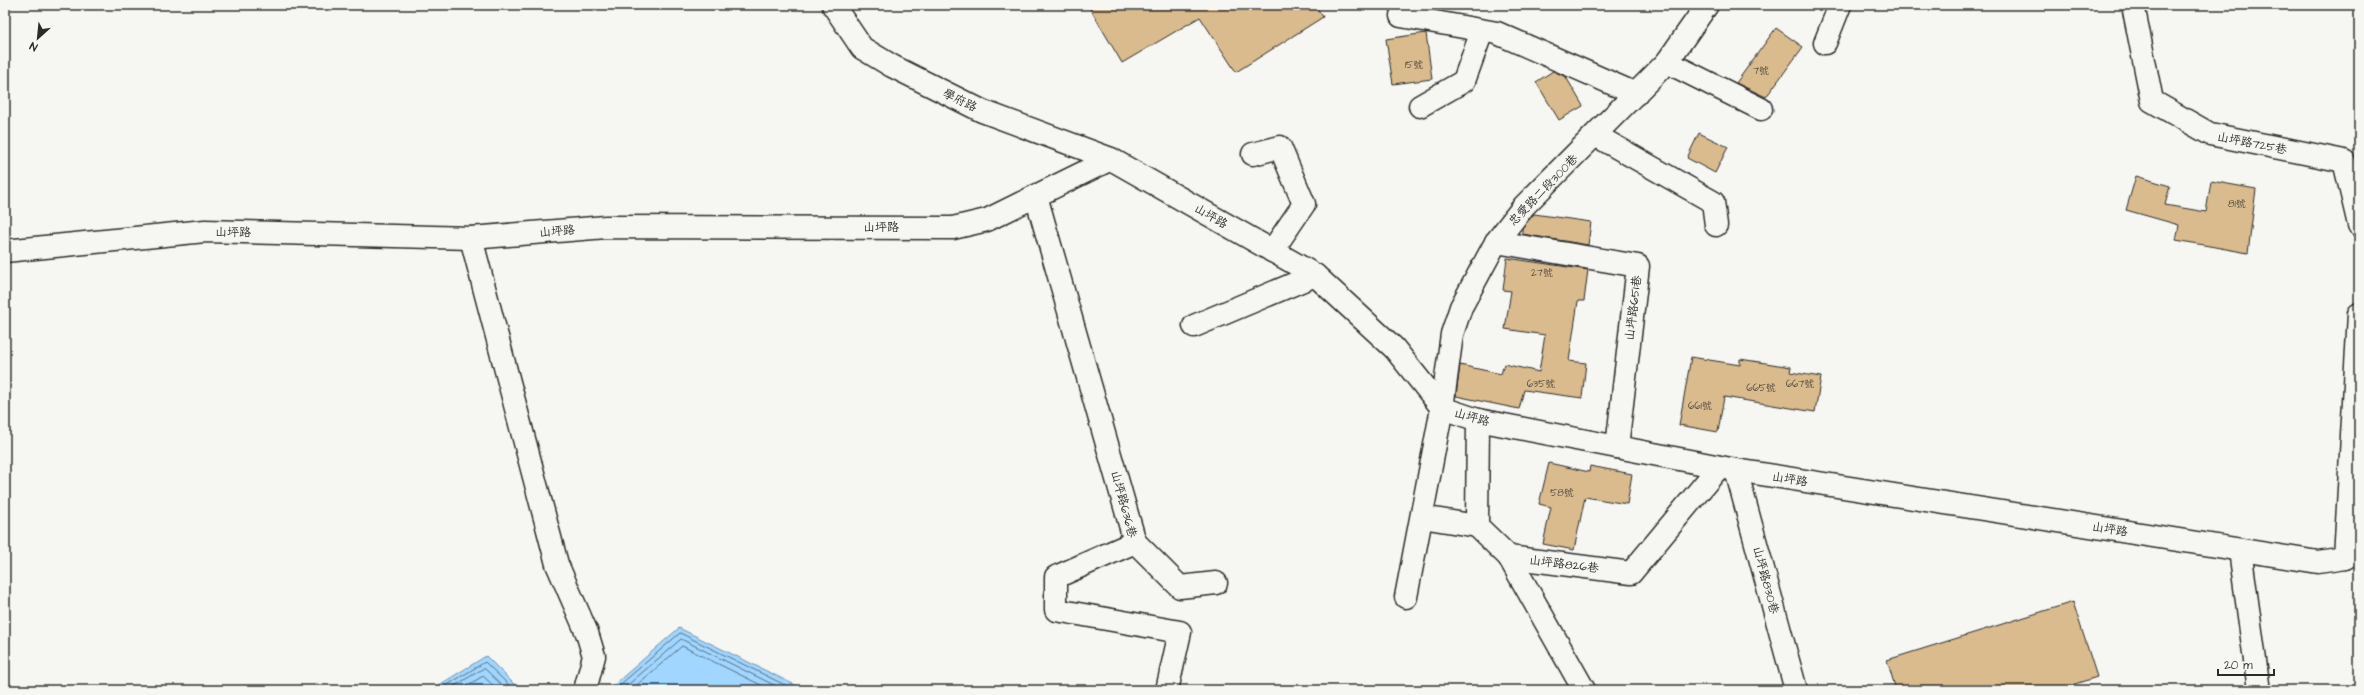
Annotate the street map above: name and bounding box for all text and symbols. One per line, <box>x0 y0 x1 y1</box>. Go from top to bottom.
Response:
north arrow <box>18 18 58 58</box>
text: N <box>27 38 40 55</box>
house number: 15號 <box>1405 58 1423 72</box>
house number: 7號 <box>1753 64 1769 78</box>
street label: 學府路 <box>940 85 980 116</box>
street label: 山坪路725巷 <box>2216 128 2288 159</box>
street label: 忠愛路二段300巷 <box>1505 151 1582 230</box>
house number: 81號 <box>2228 197 2246 211</box>
street label: 山坪路 <box>1191 200 1231 233</box>
street label: 山坪路 <box>863 219 899 236</box>
street label: 山坪路 <box>538 221 576 242</box>
street label: 山坪路 <box>215 224 251 241</box>
house number: 27號 <box>1531 266 1553 280</box>
street label: 山坪路651巷 <box>1621 274 1646 342</box>
house number: 635號 <box>1527 377 1555 391</box>
house number: 667號 <box>1786 377 1814 391</box>
house number: 665號 <box>1746 381 1776 395</box>
house number: 661號 <box>1688 399 1712 413</box>
street label: 山坪路 <box>1452 404 1492 431</box>
street label: 山坪路 <box>1771 468 1809 491</box>
street label: 山坪路636巷 <box>1106 469 1141 540</box>
house number: 58號 <box>1550 486 1574 500</box>
street label: 山坪路 <box>2091 518 2129 541</box>
street label: 山坪路830巷 <box>1748 544 1783 616</box>
street label: 山坪路826巷 <box>1528 552 1600 577</box>
scale bar <box>2218 651 2274 677</box>
text: 20 m <box>2224 657 2253 674</box>

